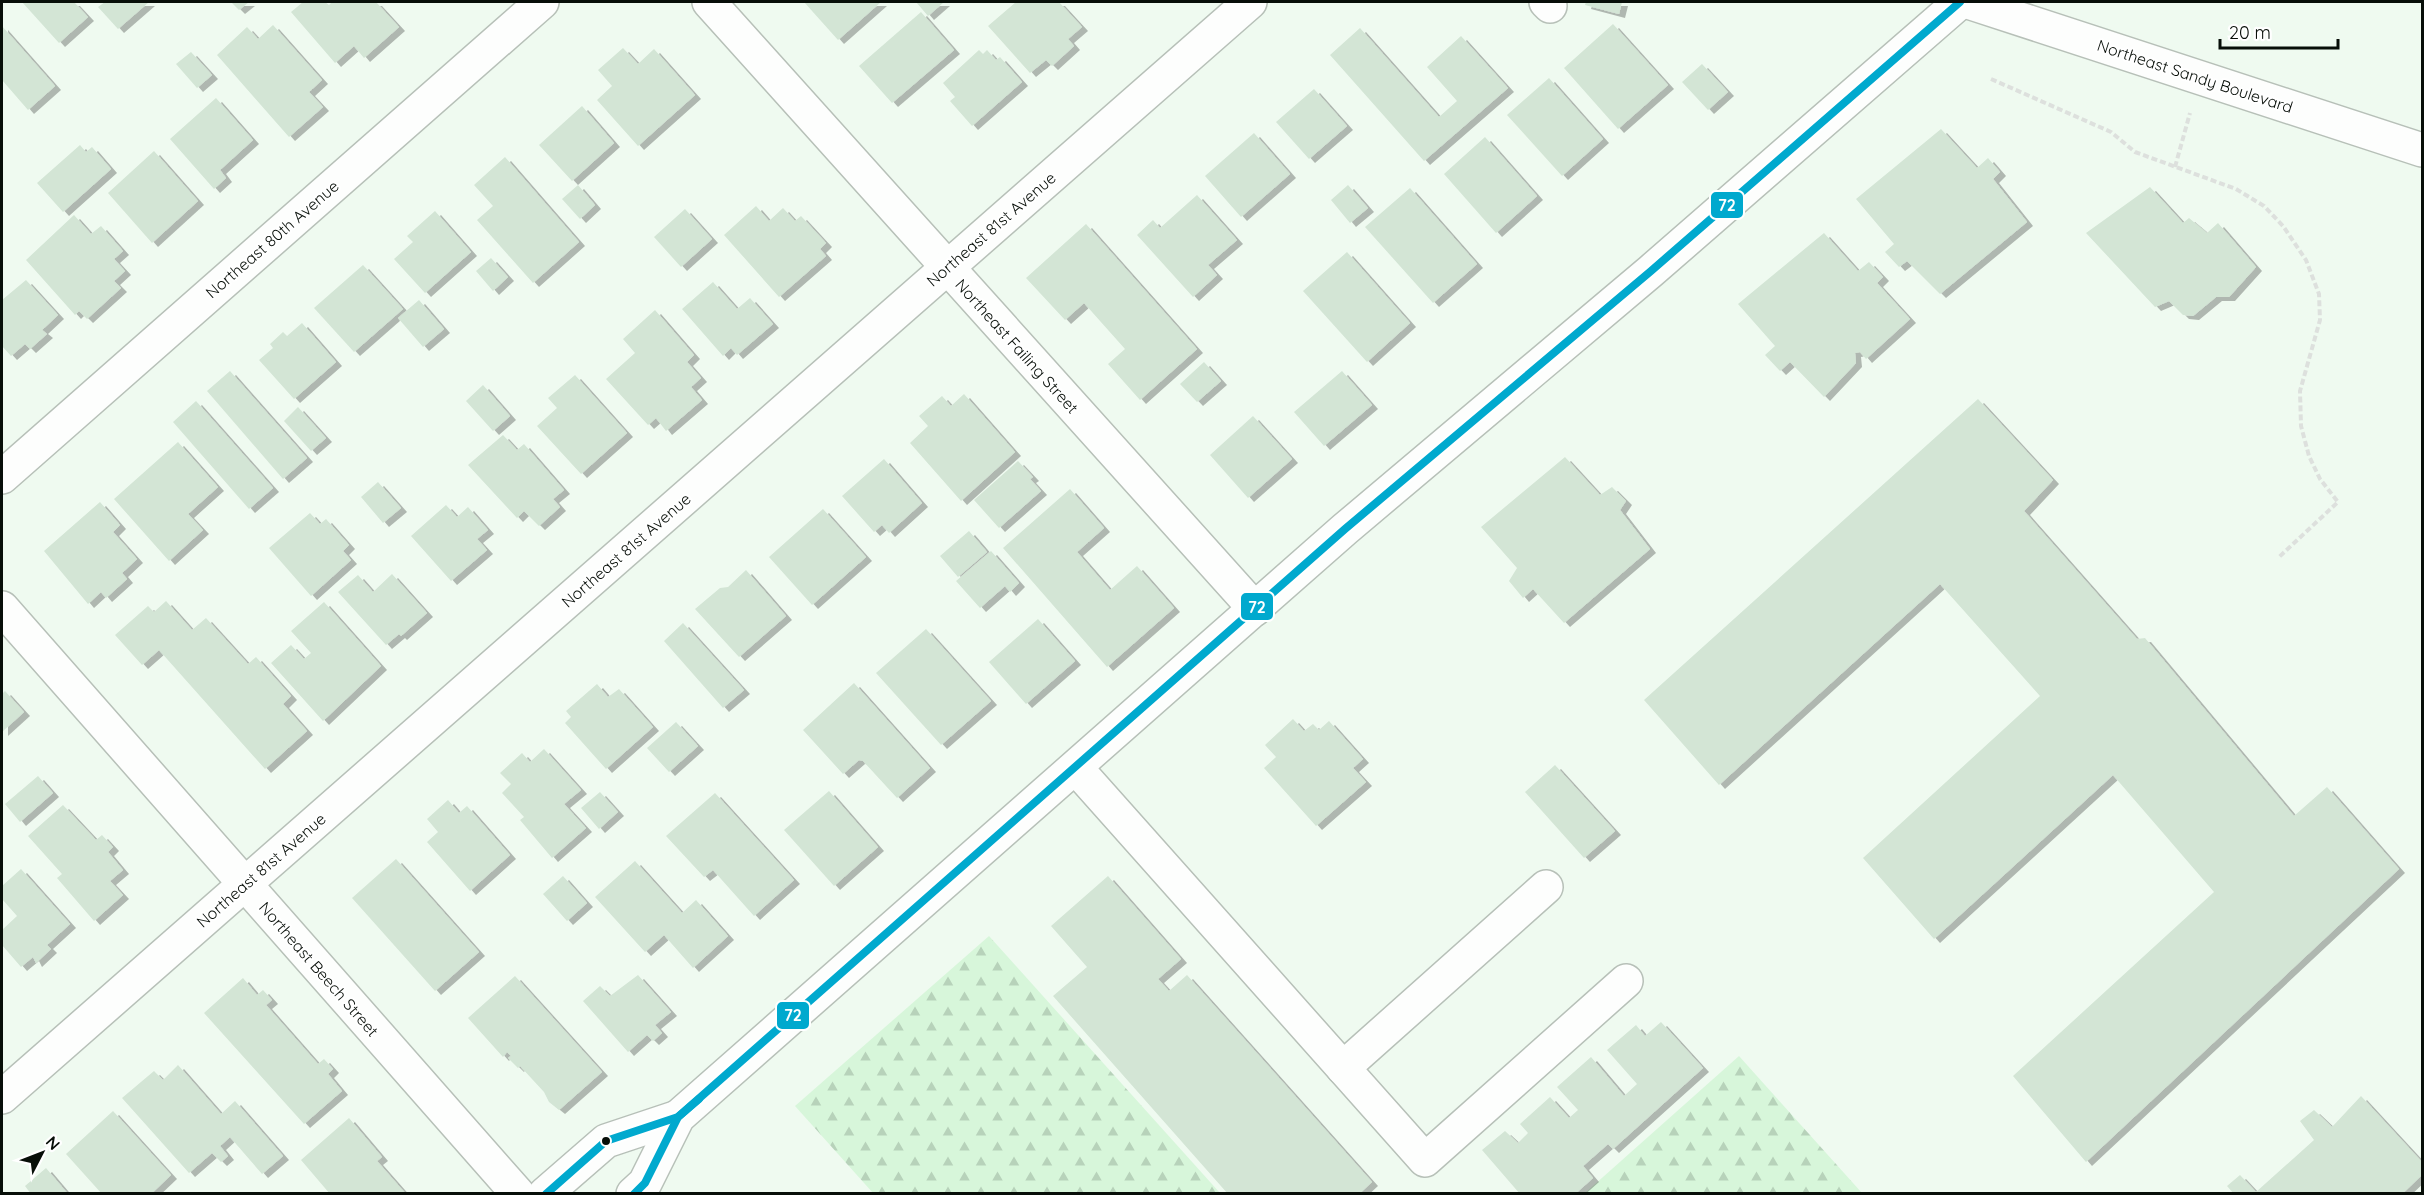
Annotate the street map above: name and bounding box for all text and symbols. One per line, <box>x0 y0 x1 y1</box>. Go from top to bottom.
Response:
scale bar <box>2220 12 2338 50</box>
text: 20 m <box>2229 21 2271 44</box>
street label: Northeast Sandy Boulevard <box>2095 35 2295 117</box>
street label: Northeast 81st Avenue <box>922 167 1060 291</box>
street label: Northeast 80th Avenue <box>201 176 343 302</box>
line badge: 72 <box>1710 191 1744 219</box>
text: 72 <box>1718 195 1736 215</box>
street label: Northeast Failing Street <box>951 275 1083 417</box>
street label: Northeast 81st Avenue <box>557 488 695 612</box>
line badge: 72 <box>1240 592 1274 621</box>
text: 72 <box>1248 597 1266 617</box>
street label: Northeast 81st Avenue <box>192 808 330 932</box>
street label: Northeast Beech Street <box>255 898 383 1040</box>
line badge: 72 <box>776 1001 810 1030</box>
text: 72 <box>784 1005 802 1025</box>
north arrow <box>12 1123 72 1183</box>
text: N <box>42 1132 65 1154</box>
unlabelled marker <box>600 1135 612 1147</box>

